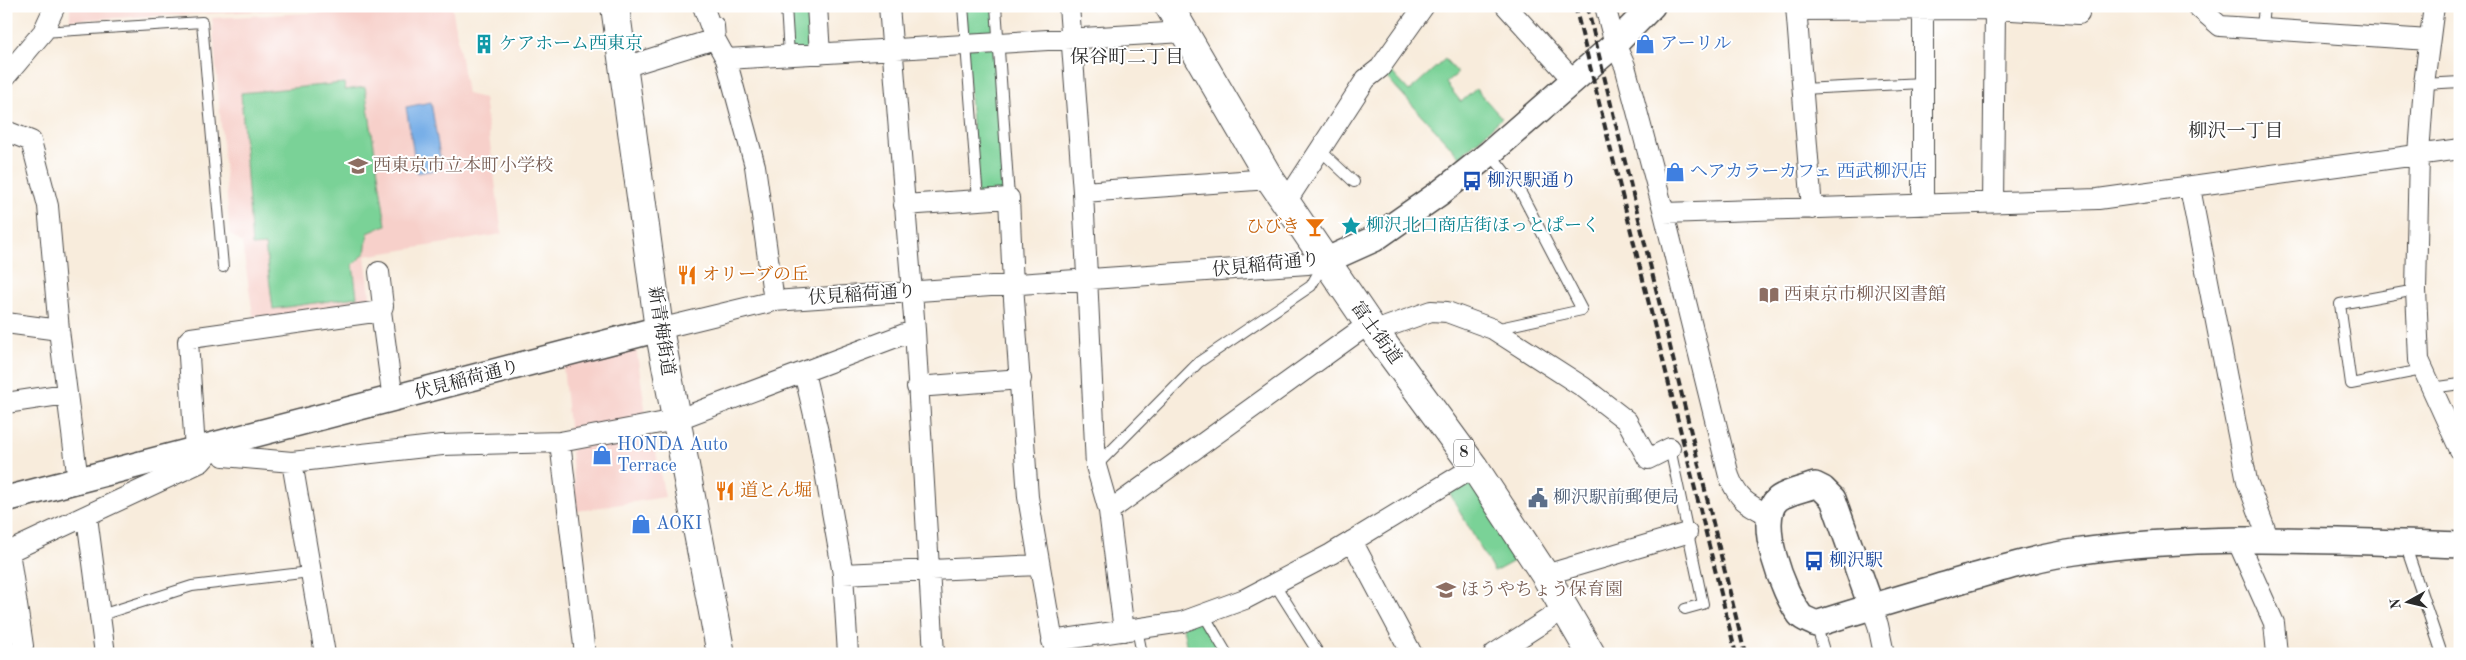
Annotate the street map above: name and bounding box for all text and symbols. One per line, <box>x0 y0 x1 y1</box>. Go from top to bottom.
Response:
building icon: ケアホーム西東京 <box>473 33 495 55</box>
place label: ケアホーム西東京 <box>499 33 643 53</box>
shop icon: アーリル <box>1634 33 1656 55</box>
place label: アーリル <box>1660 35 1731 53</box>
district label: 保谷町二丁目 <box>1070 47 1184 68</box>
district label: 柳沢一丁目 <box>2188 121 2284 142</box>
school or university icon: 西東京市立本町小学校 <box>347 155 369 177</box>
place label: 西東京市立本町小学校 <box>373 155 553 175</box>
shop icon: ヘアカラーカフェ 西武柳沢店 <box>1664 161 1686 183</box>
place label: ヘアカラーカフェ 西武柳沢店 <box>1690 161 1927 181</box>
bus stop icon: 柳沢駅通り <box>1461 170 1483 192</box>
place label: 柳沢駅通り <box>1487 170 1577 190</box>
place icon: 柳沢北口商店街ほっとぱーく <box>1340 215 1362 237</box>
place label: 柳沢北口商店街ほっとぱーく <box>1366 215 1600 235</box>
bar icon: ひびき <box>1304 216 1326 238</box>
place label: ひびき <box>1246 217 1300 236</box>
street label: 伏見稲荷通り <box>1211 248 1321 280</box>
restaurant icon: オリーブの丘 <box>676 264 698 286</box>
place label: オリーブの丘 <box>702 265 809 284</box>
street label: 伏見稲荷通り <box>807 280 916 308</box>
library icon: 西東京市柳沢図書館 <box>1758 284 1780 306</box>
place label: 西東京市柳沢図書館 <box>1784 284 1946 304</box>
street label: 新青梅街道 <box>645 285 679 377</box>
street label: 富士街道 <box>1348 297 1406 367</box>
street label: 伏見稲荷通り <box>412 355 521 403</box>
place label: HONDA Auto Terrace <box>617 436 728 475</box>
road number: 8 <box>1454 439 1474 466</box>
shop icon: HONDA Auto Terrace <box>591 444 613 466</box>
restaurant icon: 道とん堀 <box>714 480 736 502</box>
place label: 道とん堀 <box>740 480 812 500</box>
public building icon: 柳沢駅前郵便局 <box>1527 487 1549 509</box>
place label: 柳沢駅前郵便局 <box>1553 487 1679 507</box>
shop icon: AOKI <box>630 513 652 535</box>
place label: AOKI <box>656 515 702 533</box>
bus stop icon: 柳沢駅 <box>1803 550 1825 572</box>
place label: 柳沢駅 <box>1829 550 1883 570</box>
north arrow <box>2384 578 2434 628</box>
school or university icon: ほうやちょう保育園 <box>1435 579 1457 601</box>
place label: ほうやちょう保育園 <box>1461 579 1623 599</box>
text: N <box>2388 597 2404 610</box>

